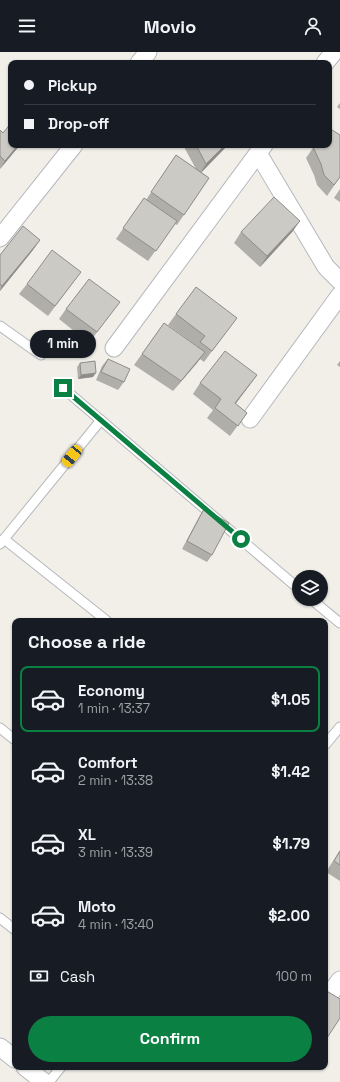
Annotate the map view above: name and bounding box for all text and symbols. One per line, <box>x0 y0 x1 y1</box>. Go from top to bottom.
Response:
icon: menu <box>16 15 38 37</box>
text: Movio <box>144 15 196 38</box>
icon: person <box>302 15 324 37</box>
text: Pickup <box>48 76 97 95</box>
text: Drop-off <box>48 114 109 133</box>
callout: 1 min <box>30 330 96 358</box>
text: 1 min <box>47 335 79 352</box>
route end <box>54 379 72 397</box>
car <box>60 443 84 469</box>
route start <box>232 530 250 548</box>
map controls <box>292 570 328 606</box>
button: layers <box>292 570 328 606</box>
text: Choose a ride <box>28 630 146 653</box>
icon: car <box>30 681 66 717</box>
text: Economy <box>78 681 145 700</box>
text: $1.05 <box>271 690 310 709</box>
text: 1 min · 13:37 <box>78 700 150 717</box>
icon: car <box>30 753 66 789</box>
text: Comfort <box>78 753 138 772</box>
text: $1.42 <box>271 762 310 781</box>
text: 2 min · 13:38 <box>78 772 153 789</box>
icon: car <box>30 825 66 861</box>
text: XL <box>78 825 96 844</box>
text: $1.79 <box>273 834 310 853</box>
text: 3 min · 13:39 <box>78 844 153 861</box>
icon: car <box>30 897 66 933</box>
text: Moto <box>78 897 116 916</box>
text: $2.00 <box>268 906 310 925</box>
text: 4 min · 13:40 <box>78 916 154 933</box>
icon: cash <box>28 965 50 987</box>
text: Cash <box>60 967 95 986</box>
text: 100 m <box>275 968 312 985</box>
button: Confirm <box>28 1016 312 1062</box>

